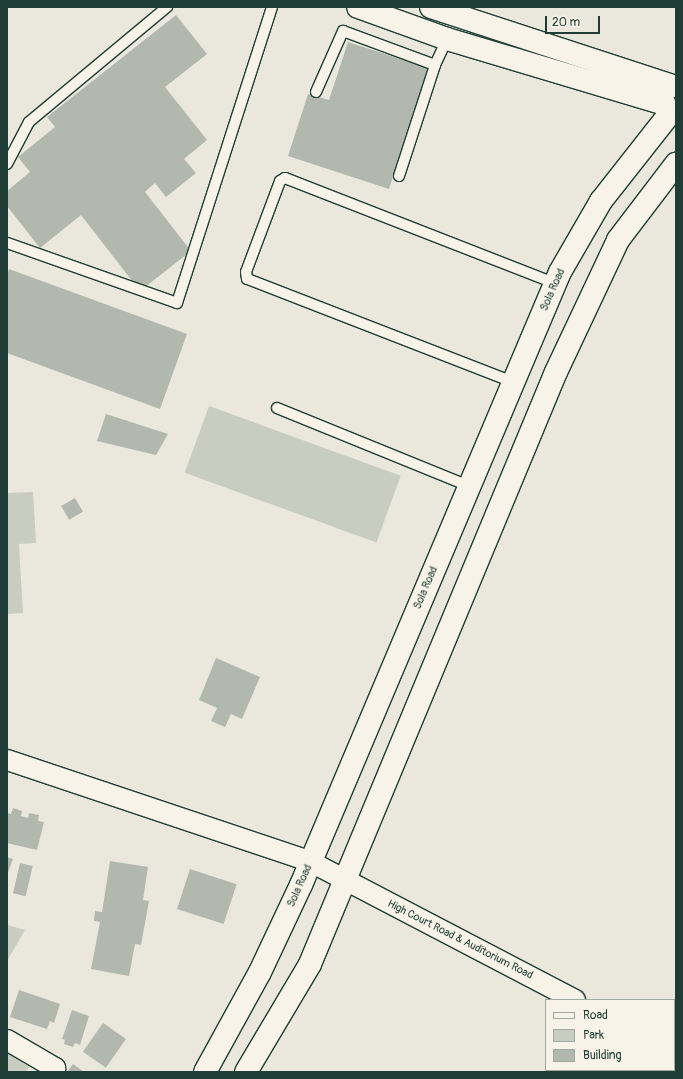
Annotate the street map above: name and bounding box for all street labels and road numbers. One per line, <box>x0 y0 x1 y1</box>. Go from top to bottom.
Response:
street label: Sola Road <box>538 267 568 313</box>
street label: Sola Road <box>411 565 441 611</box>
street label: Sola Road <box>285 863 315 909</box>
street label: High Court Road & Auditorium Road <box>385 897 535 983</box>

